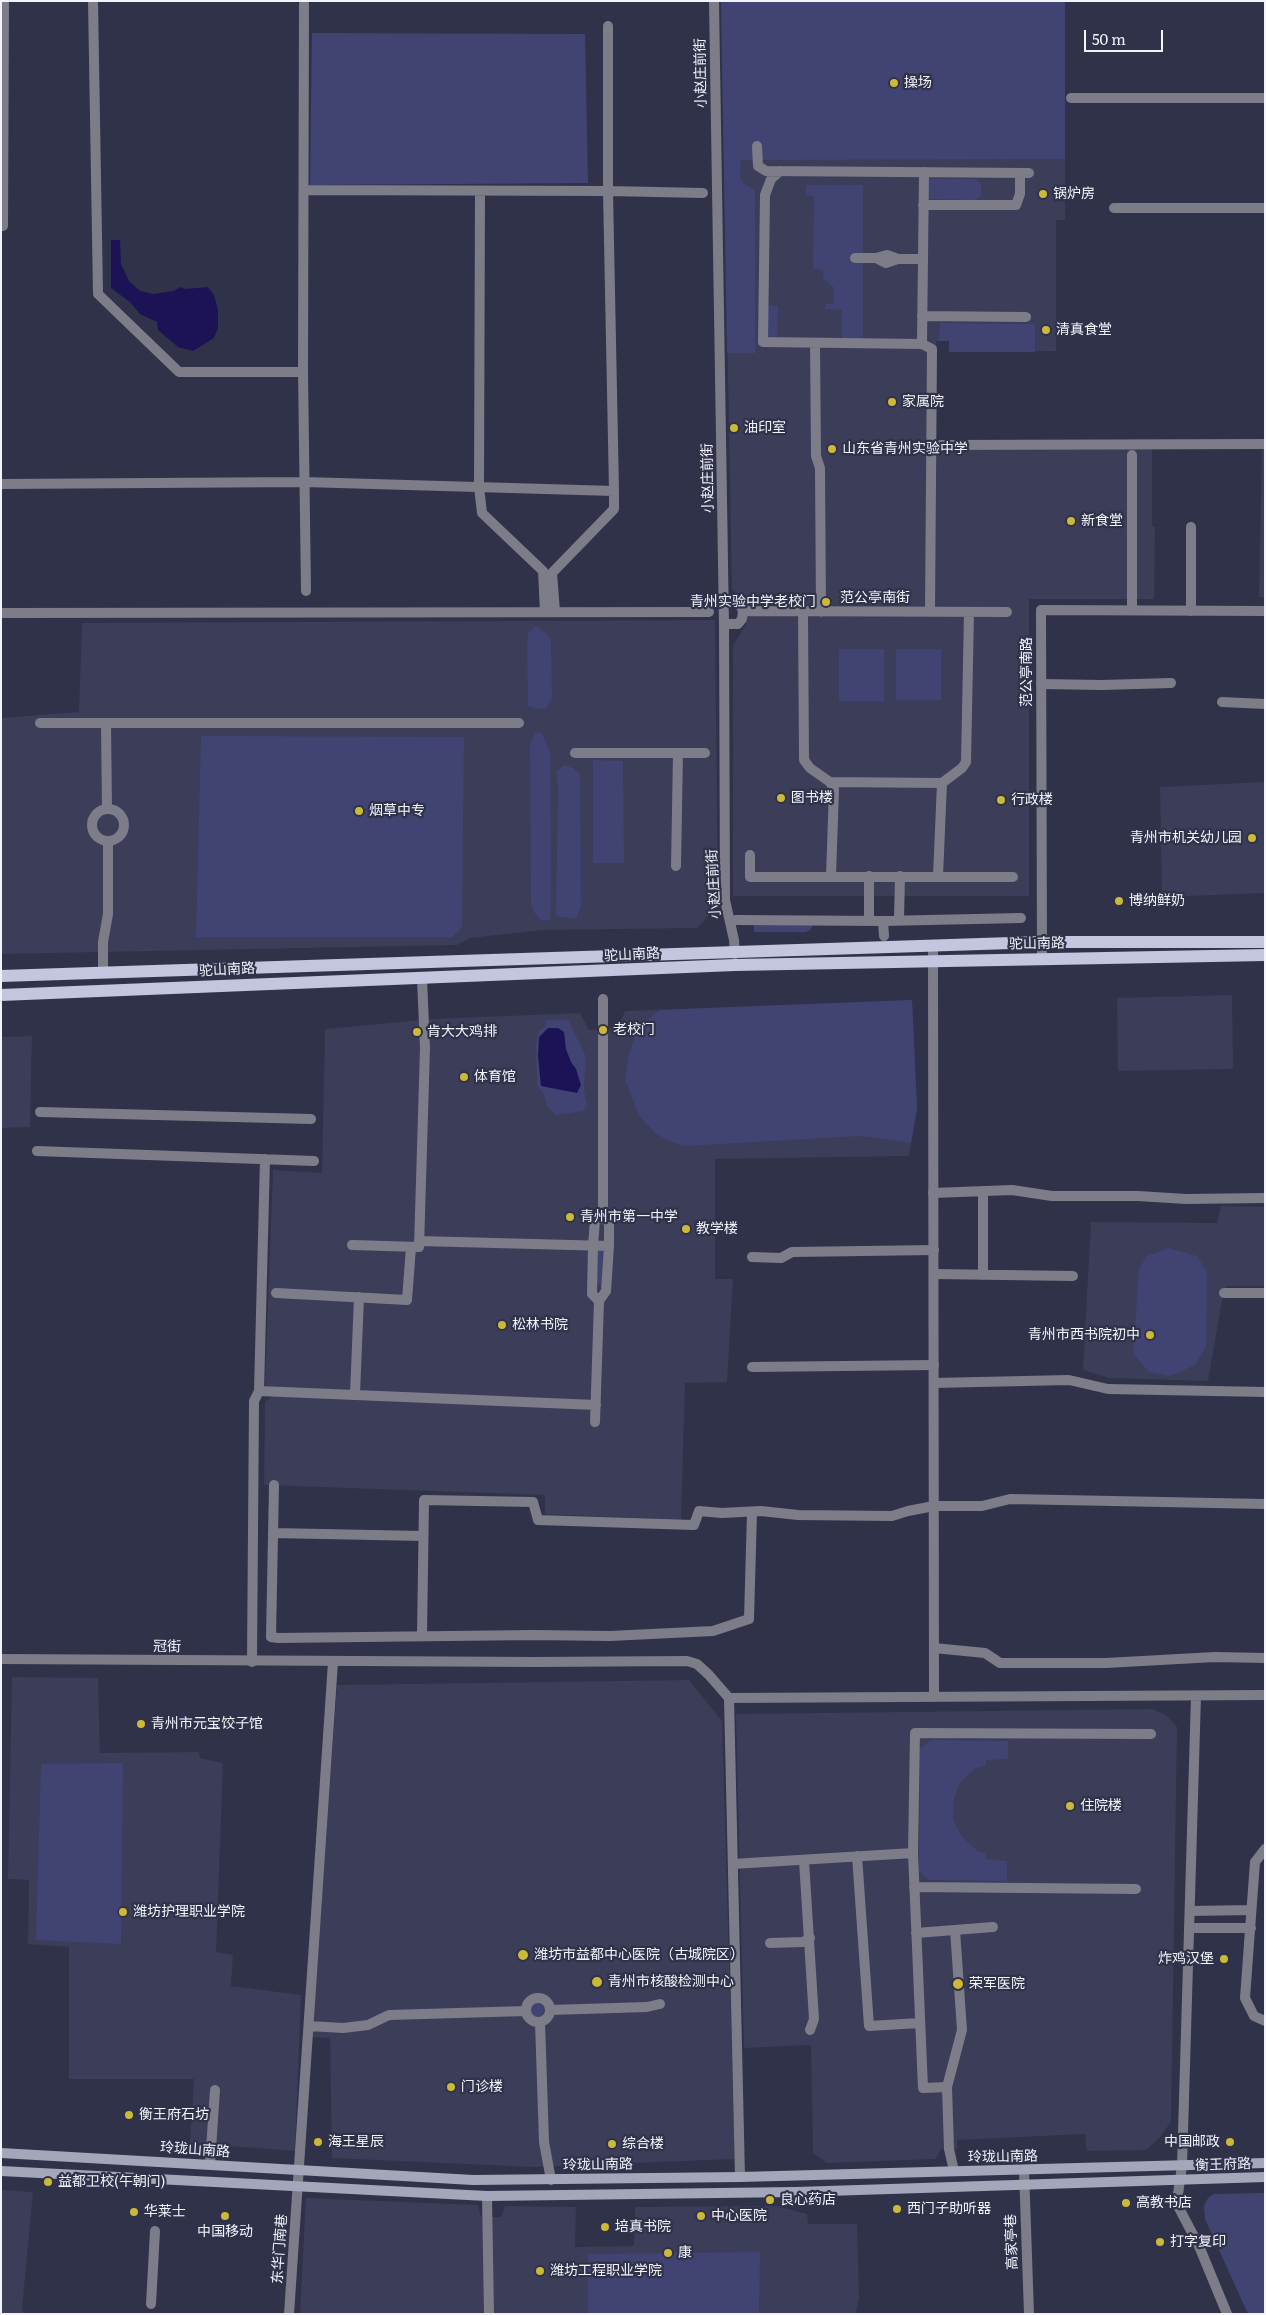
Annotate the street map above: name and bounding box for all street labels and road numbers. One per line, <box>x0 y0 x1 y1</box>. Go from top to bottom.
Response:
street label: 小赵庄前街 <box>692 38 710 108</box>
street label: 小赵庄前街 <box>699 443 717 513</box>
street label: 范公亭南街 <box>840 590 910 606</box>
street label: 范公亭南路 <box>1019 637 1035 707</box>
street label: 小赵庄前街 <box>704 849 724 919</box>
street label: 驼山南路 <box>1009 935 1065 953</box>
street label: 驼山南路 <box>604 945 660 965</box>
street label: 驼山南路 <box>199 960 255 980</box>
street label: 冠街 <box>153 1638 181 1656</box>
street label: 玲珑山南路 <box>159 2139 231 2161</box>
street label: 玲珑山南路 <box>968 2148 1038 2166</box>
street label: 玲珑山南路 <box>563 2156 633 2174</box>
street label: 衡王府路 <box>1195 2156 1251 2174</box>
street label: 东华门南巷 <box>269 2213 291 2285</box>
street label: 高家亭巷 <box>1003 2214 1021 2270</box>

